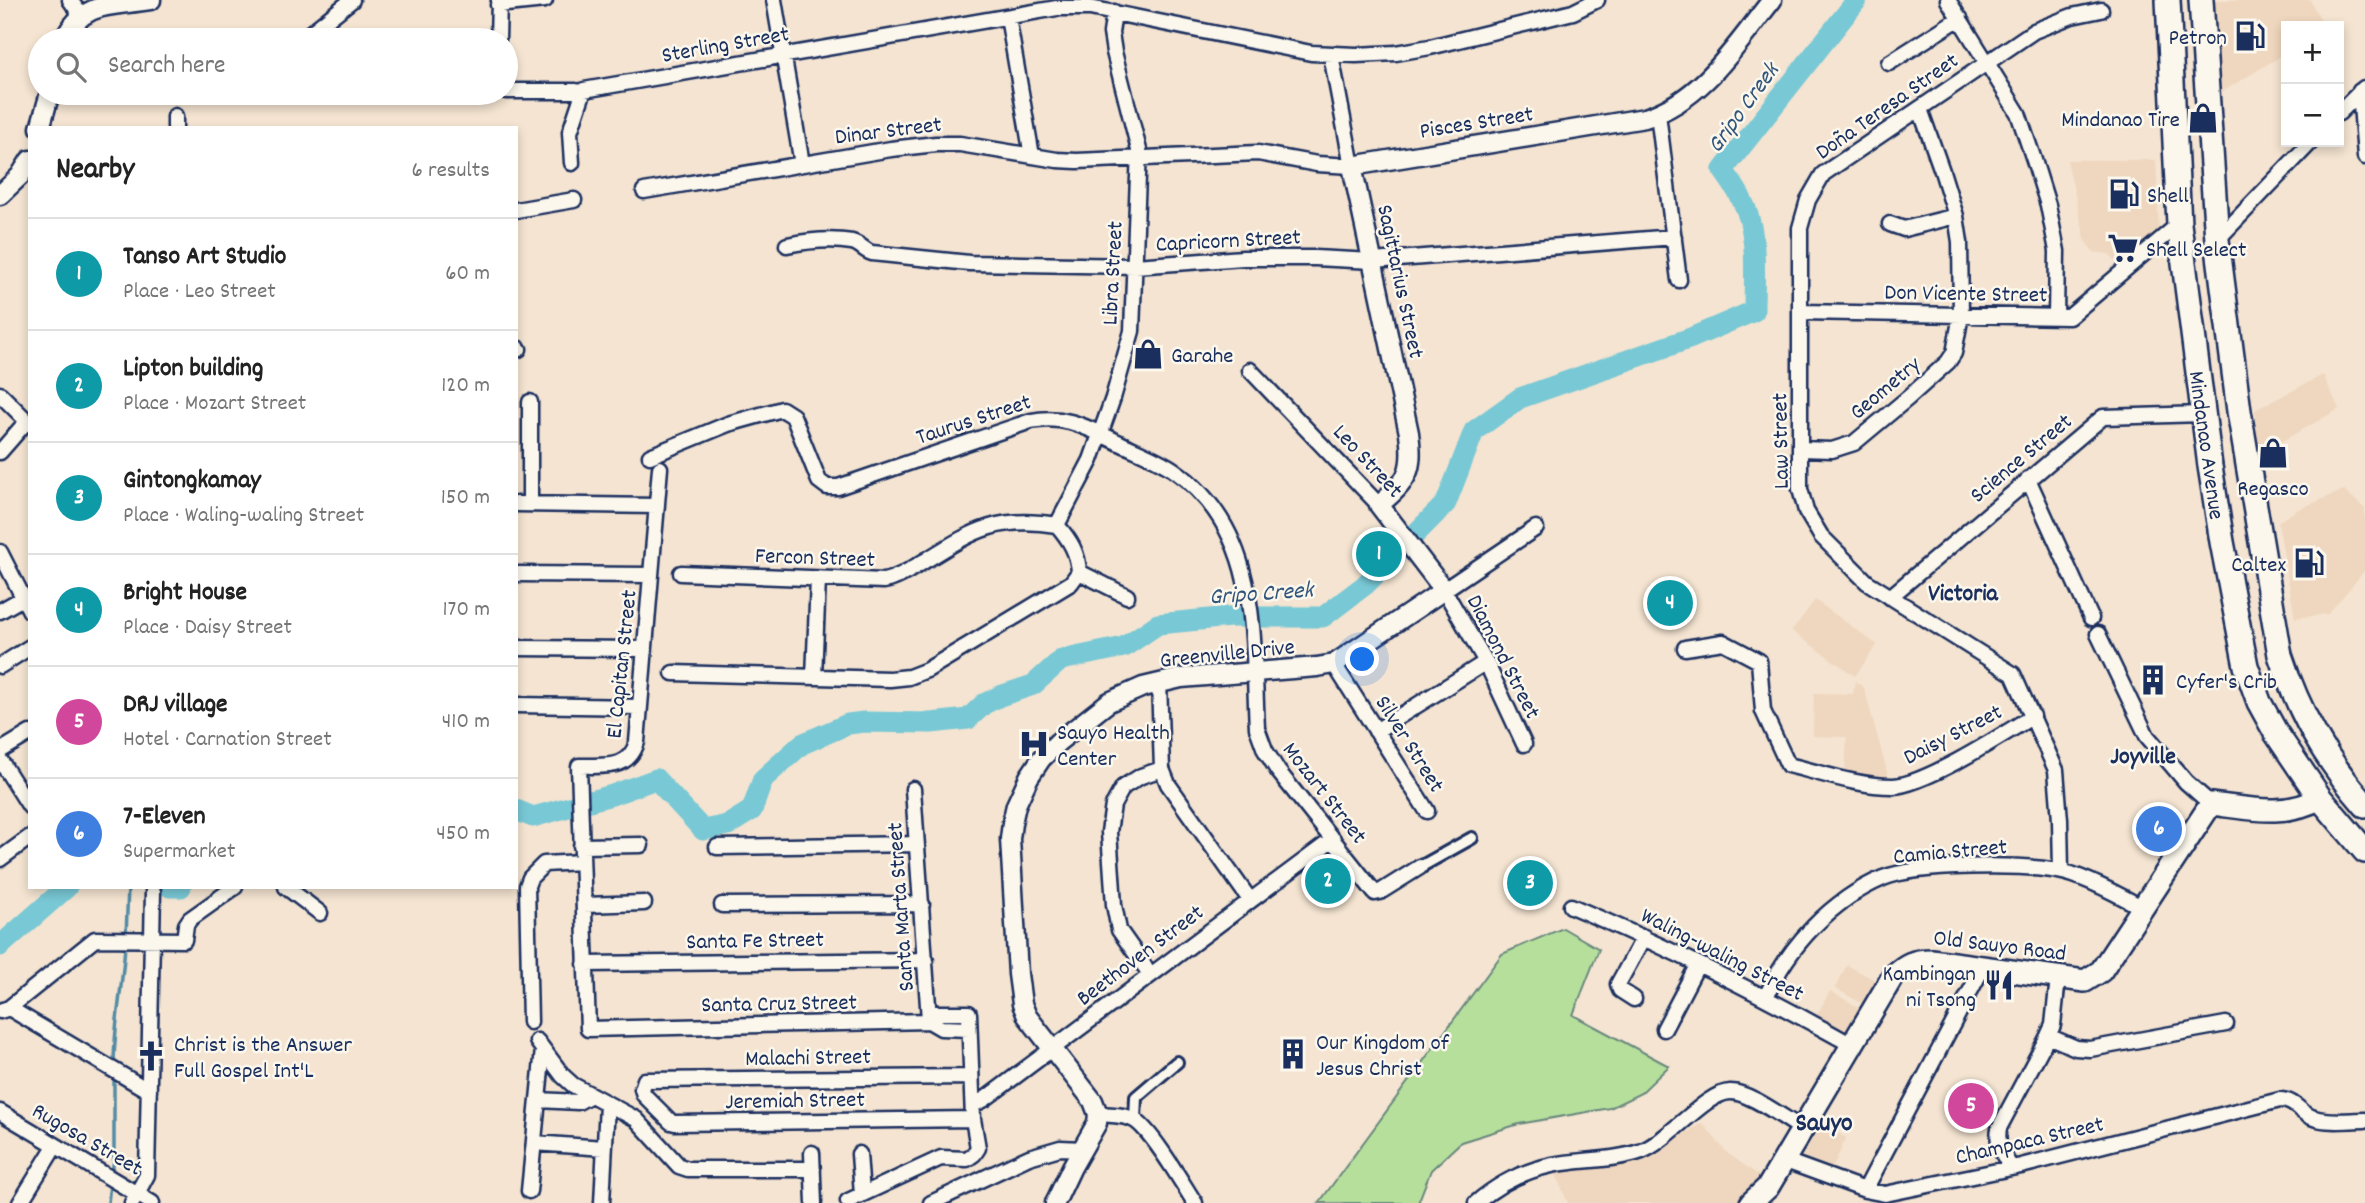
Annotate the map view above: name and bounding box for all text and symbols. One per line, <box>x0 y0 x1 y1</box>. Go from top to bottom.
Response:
street label: Sterling Street <box>659 19 792 74</box>
fuel station icon: Petron <box>2233 19 2267 53</box>
map controls <box>2281 21 2344 147</box>
button: + <box>2281 21 2344 84</box>
place label: Petron <box>2169 23 2227 56</box>
search box <box>28 28 518 105</box>
street label: Doña Teresa Street <box>1810 46 1966 170</box>
icon: search <box>52 48 90 86</box>
text: Search here <box>108 48 226 85</box>
water label: Gripo Creek <box>1700 55 1790 161</box>
button: − <box>2281 84 2344 147</box>
street label: Pisces Street <box>1417 99 1536 150</box>
shop icon: Mindanao Tire <box>2186 101 2220 135</box>
place label: Mindanao Tire <box>2061 105 2180 138</box>
street label: Dinar Street <box>833 110 944 155</box>
text: Nearby <box>56 150 134 193</box>
text: 6 results <box>412 155 490 188</box>
fuel station icon: Shell <box>2107 177 2141 211</box>
place label: Shell <box>2147 181 2189 214</box>
street label: Sagittarius Street <box>1366 202 1431 362</box>
street label: Libra Street <box>1095 220 1134 326</box>
street label: Capricorn Street <box>1155 222 1302 263</box>
supermarket icon: Shell Select <box>2106 231 2140 265</box>
place label: Shell Select <box>2146 235 2247 268</box>
text: Tanso Art Studio <box>123 239 286 276</box>
text: 1 <box>76 258 82 291</box>
text: 60 m <box>445 258 490 291</box>
text: Place · Leo Street <box>123 276 276 309</box>
street label: Don Vicente Street <box>1884 278 2048 313</box>
shop icon: Garahe <box>1131 337 1165 371</box>
place label: Garahe <box>1171 341 1233 374</box>
street label: Geometry <box>1843 350 1930 429</box>
text: Lipton building <box>123 351 263 388</box>
street label: Mindanao Avenue <box>2178 369 2231 522</box>
text: 2 <box>74 370 84 403</box>
text: 120 m <box>441 370 490 403</box>
street label: Taurus Street <box>912 387 1036 455</box>
text: Place · Mozart Street <box>123 388 306 421</box>
street label: Law Street <box>1765 393 1800 489</box>
street label: Science Street <box>1964 407 2081 512</box>
street label: Leo Street <box>1323 418 1410 507</box>
shop icon: Regasco <box>2256 436 2290 470</box>
text: Gintongkamay <box>123 463 261 500</box>
place label: Regasco <box>2237 474 2309 507</box>
text: 3 <box>74 482 84 515</box>
text: 150 m <box>441 482 490 515</box>
text: Place · Waling-waling Street <box>123 500 364 533</box>
pin: 1 <box>1356 528 1402 580</box>
street label: Fercon Street <box>754 541 876 578</box>
fuel station icon: Caltex <box>2292 546 2326 580</box>
place label: Caltex <box>2231 550 2286 583</box>
water label: Gripo Creek <box>1208 574 1317 616</box>
text: Bright House <box>123 575 247 612</box>
pin: 4 <box>1647 577 1693 629</box>
district label: Victoria <box>1928 578 1999 612</box>
street label: El Capitan Street <box>599 588 648 740</box>
street label: Diamond Street <box>1456 590 1547 725</box>
text: 4 <box>74 594 84 627</box>
text: 170 m <box>443 594 490 627</box>
text: Place · Daisy Street <box>123 612 292 645</box>
street label: Greenville Drive <box>1158 632 1296 679</box>
your location <box>1345 642 1379 676</box>
building icon: Cyfer's Crib <box>2136 663 2170 697</box>
place label: Cyfer's Crib <box>2176 667 2277 700</box>
text: DRJ village <box>123 687 228 724</box>
street label: Silver Street <box>1365 690 1451 800</box>
street label: Daisy Street <box>1898 697 2009 775</box>
text: 5 <box>74 706 84 739</box>
text: 410 m <box>442 706 490 739</box>
place label: Sauyo Health Center <box>1057 718 1170 777</box>
text: Hotel · Carnation Street <box>123 724 332 757</box>
hospital icon: Sauyo Health Center <box>1017 727 1051 761</box>
street label: Mozart Street <box>1273 736 1374 852</box>
district label: Joyville <box>2110 741 2176 775</box>
text: 7-Eleven <box>123 799 206 836</box>
pin: 6 <box>2136 803 2182 855</box>
text: 6 <box>73 818 85 851</box>
text: 450 m <box>436 818 490 851</box>
street label: Santa Marta Street <box>880 821 925 992</box>
street label: Camia Street <box>1892 832 2009 875</box>
text: Supermarket <box>123 836 235 869</box>
pin: 2 <box>1305 855 1351 907</box>
pin: 3 <box>1507 857 1553 909</box>
street label: Beethoven Street <box>1071 898 1212 1016</box>
street label: Waling-waling Street <box>1634 901 1809 1012</box>
street label: Old Sauyo Road <box>1931 923 2068 972</box>
street label: Santa Fe Street <box>686 925 824 960</box>
place label: Kambingan ni Tsong <box>1883 959 1976 1018</box>
restaurant icon: Kambingan ni Tsong <box>1982 968 2016 1002</box>
street label: Santa Cruz Street <box>701 988 857 1023</box>
place label: Our Kingdom of Jesus Christ <box>1316 1028 1450 1087</box>
place label: Christ is the Answer Full Gospel Int'L <box>174 1030 352 1089</box>
building icon: Our Kingdom of Jesus Christ <box>1276 1037 1310 1071</box>
church icon: Christ is the Answer Full Gospel Int'L <box>134 1039 168 1073</box>
street label: Malachi Street <box>745 1042 871 1077</box>
pin: 5 <box>1948 1080 1994 1132</box>
street label: Jeremiah Street <box>725 1085 865 1120</box>
street label: Rugosa Street <box>25 1096 148 1186</box>
district label: Sauyo <box>1796 1106 1853 1143</box>
street label: Champaca Street <box>1952 1109 2107 1175</box>

